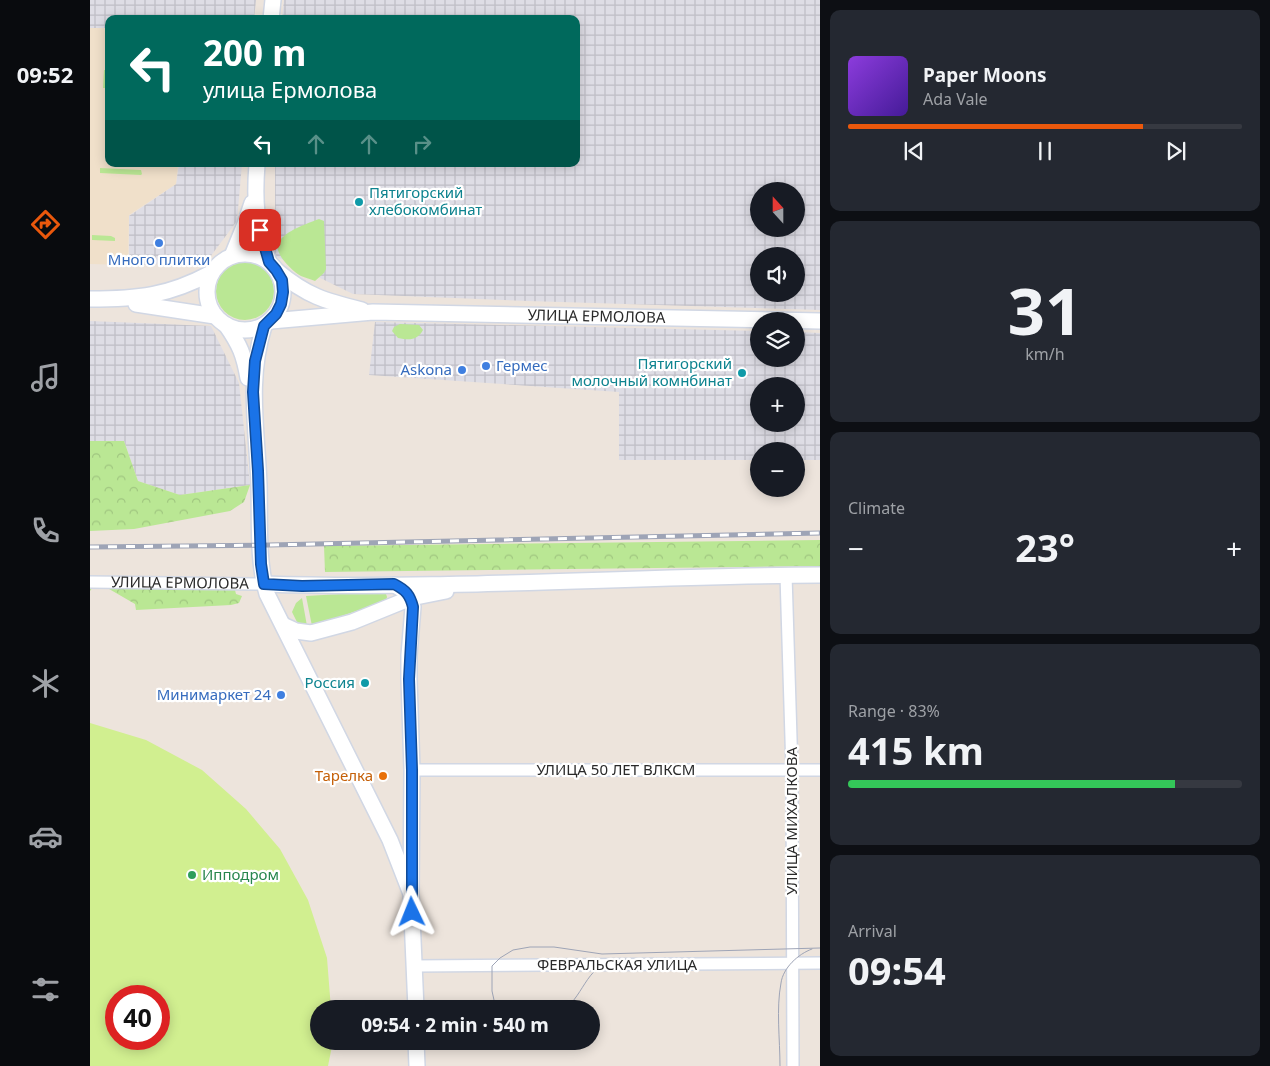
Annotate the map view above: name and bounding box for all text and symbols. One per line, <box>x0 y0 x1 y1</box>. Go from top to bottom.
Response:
text: 200 m <box>203 29 306 76</box>
icon: left <box>120 35 185 100</box>
text: 09:52 <box>17 59 73 89</box>
text: Paper Moons <box>923 62 1047 88</box>
text: улица Ермолова <box>203 74 377 104</box>
text: Ada Vale <box>923 88 988 110</box>
icon: left <box>249 130 277 158</box>
icon: ahead <box>302 130 330 158</box>
icon: ahead <box>355 130 383 158</box>
icon: right <box>408 130 436 158</box>
icon: previous <box>900 137 928 165</box>
icon: pause <box>1031 137 1059 165</box>
icon: next <box>1162 137 1190 165</box>
place label: Пятигорский хлебокомбинат <box>369 182 482 219</box>
north arrow <box>750 182 805 238</box>
map controls <box>750 182 805 497</box>
marker: Пятигорский хлебокомбинат <box>353 196 365 208</box>
icon: directions <box>28 207 63 242</box>
pin <box>239 209 281 251</box>
icon: arrive <box>246 216 274 244</box>
marker: Много плитки <box>153 237 165 249</box>
button: sound <box>750 247 805 302</box>
place label: Много плитки <box>108 249 210 269</box>
text: 31 <box>1008 266 1082 354</box>
street label: УЛИЦА ЕРМОЛОВА <box>527 304 666 327</box>
button: layers <box>750 312 805 367</box>
text: km/h <box>1025 343 1065 365</box>
place label: Пятигорский молочный комнбинат <box>571 353 732 390</box>
place label: Гермес <box>496 355 548 375</box>
place label: Askona <box>400 359 452 379</box>
icon: music <box>28 360 63 395</box>
marker: Гермес <box>480 360 492 372</box>
marker: Askona <box>456 364 468 376</box>
marker: Пятигорский молочный комнбинат <box>736 367 748 379</box>
button: + <box>750 377 805 432</box>
button: − <box>750 442 805 497</box>
text: Climate <box>848 497 905 519</box>
icon: phone <box>28 513 63 548</box>
text: 23° <box>1015 521 1075 573</box>
text: − <box>848 529 864 567</box>
text: + <box>1226 529 1242 567</box>
street label: УЛИЦА ЕРМОЛОВА <box>111 571 249 593</box>
icon: climate <box>28 666 63 701</box>
place label: Россия <box>305 672 355 692</box>
marker: Россия <box>359 677 371 689</box>
place label: Минимаркет 24 <box>157 684 271 704</box>
marker: Минимаркет 24 <box>275 689 287 701</box>
text: Range · 83% <box>848 700 940 722</box>
text: 415 km <box>848 724 984 776</box>
street label: УЛИЦА МИХАЛКОВА <box>781 747 801 895</box>
street label: УЛИЦА 50 ЛЕТ ВЛКСМ <box>537 759 695 779</box>
place label: Тарелка <box>315 765 373 785</box>
marker: Тарелка <box>377 770 389 782</box>
icon: car <box>28 819 63 854</box>
place label: Ипподpом <box>202 864 279 884</box>
marker: Ипподpом <box>186 869 198 881</box>
position arrow <box>385 885 437 937</box>
text: Arrival <box>848 920 897 942</box>
text: 09:54 <box>848 944 946 996</box>
street label: ФЕВРАЛЬСКАЯ УЛИЦА <box>537 954 698 974</box>
icon: filters <box>28 972 63 1007</box>
speed limit sign: 40 <box>105 985 170 1050</box>
text: 09:54 · 2 min · 540 m <box>361 1012 549 1038</box>

